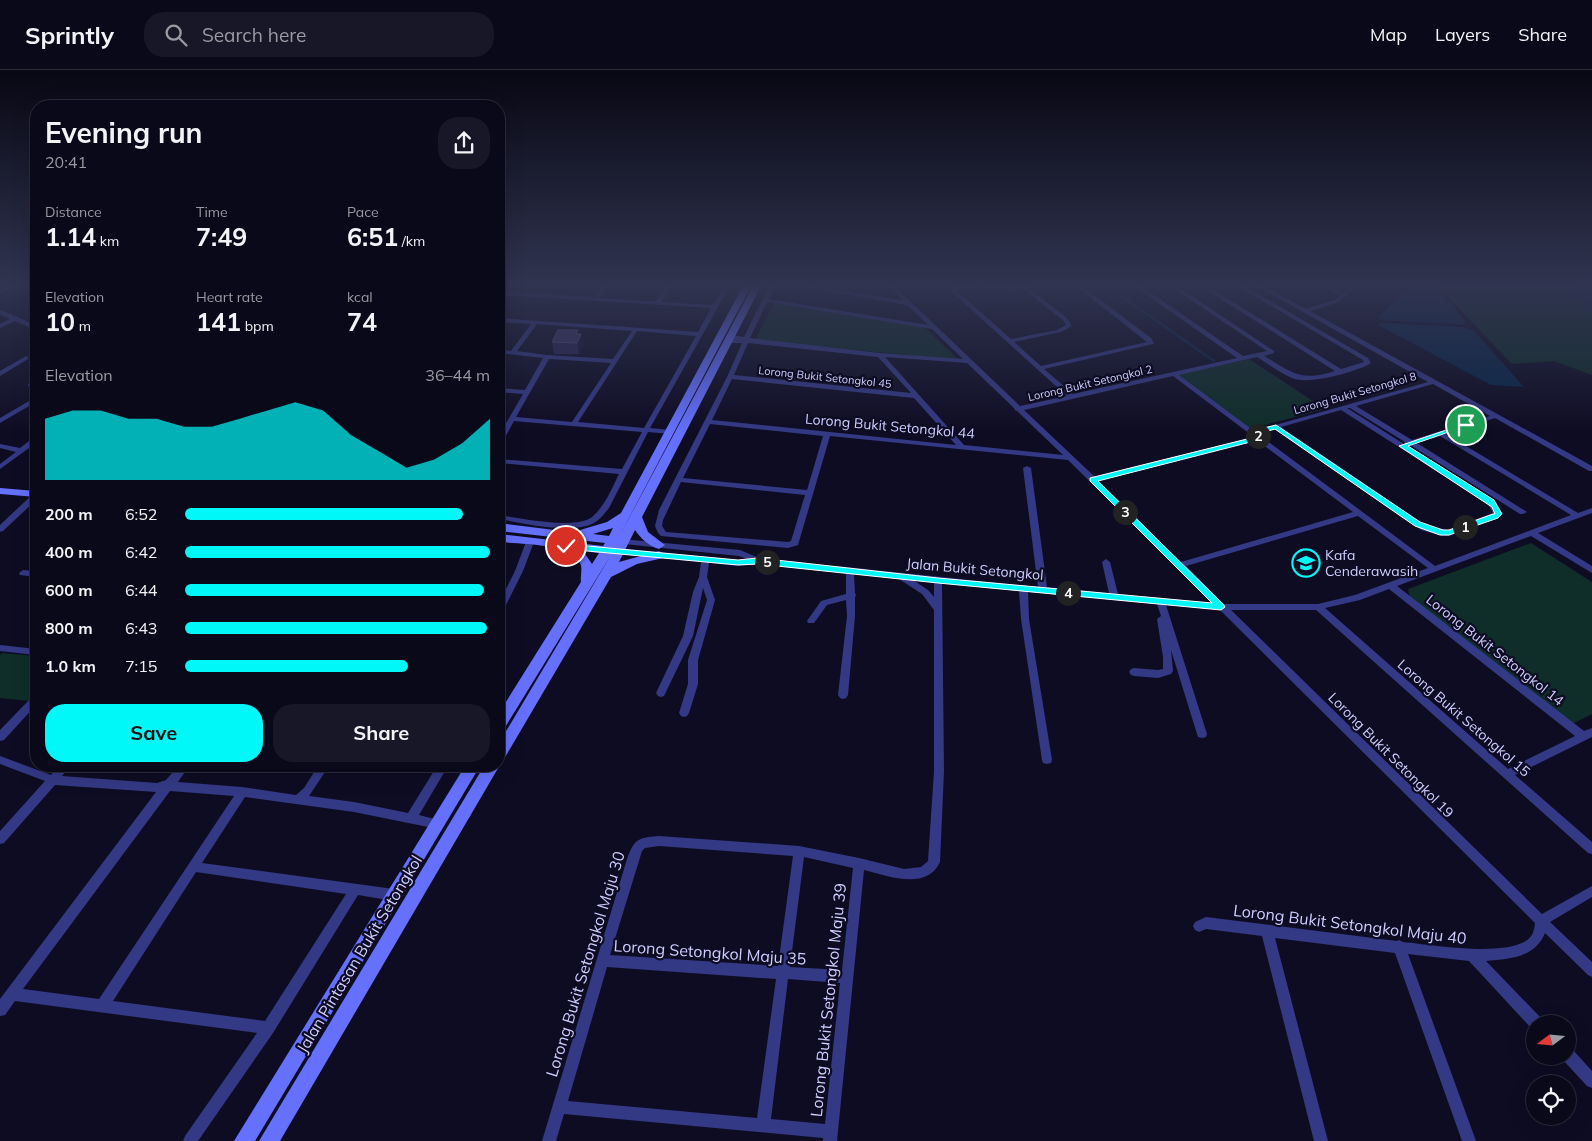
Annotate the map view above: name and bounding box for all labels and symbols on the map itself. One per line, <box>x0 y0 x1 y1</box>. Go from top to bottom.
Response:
street label: Lorong Bukit Setongkol 2 <box>1027 362 1154 404</box>
street label: Lorong Bukit Setongkol 45 <box>758 363 893 391</box>
street label: Lorong Bukit Setongkol 8 <box>1292 369 1418 417</box>
pin <box>1445 404 1487 446</box>
street label: Lorong Bukit Setongkol 44 <box>804 410 976 442</box>
pin: 2 <box>1246 424 1270 448</box>
pin: 3 <box>1112 500 1138 524</box>
pin: 1 <box>1452 514 1478 540</box>
pin <box>545 525 587 567</box>
place label: Kafa Cenderawasih <box>1325 546 1418 580</box>
school or university icon: Kafa Cenderawasih <box>1291 548 1321 578</box>
pin: 5 <box>754 550 780 574</box>
street label: Jalan Bukit Setongkol <box>906 554 1044 584</box>
pin: 4 <box>1056 580 1080 606</box>
street label: Lorong Bukit Setongkol 14 <box>1422 591 1568 710</box>
street label: Lorong Bukit Setongkol 15 <box>1394 655 1534 781</box>
street label: Lorong Bukit Setongkol 19 <box>1324 688 1458 822</box>
street label: Lorong Bukit Setongkol Maju 30 <box>541 849 629 1079</box>
street label: Jalan Pintasan Bukit Setongkol <box>292 852 426 1056</box>
street label: Lorong Bukit Setongkol Maju 39 <box>806 882 850 1118</box>
street label: Lorong Bukit Setongkol Maju 40 <box>1232 900 1468 948</box>
street label: Lorong Setongkol Maju 35 <box>613 935 807 969</box>
north arrow <box>1526 1015 1576 1065</box>

